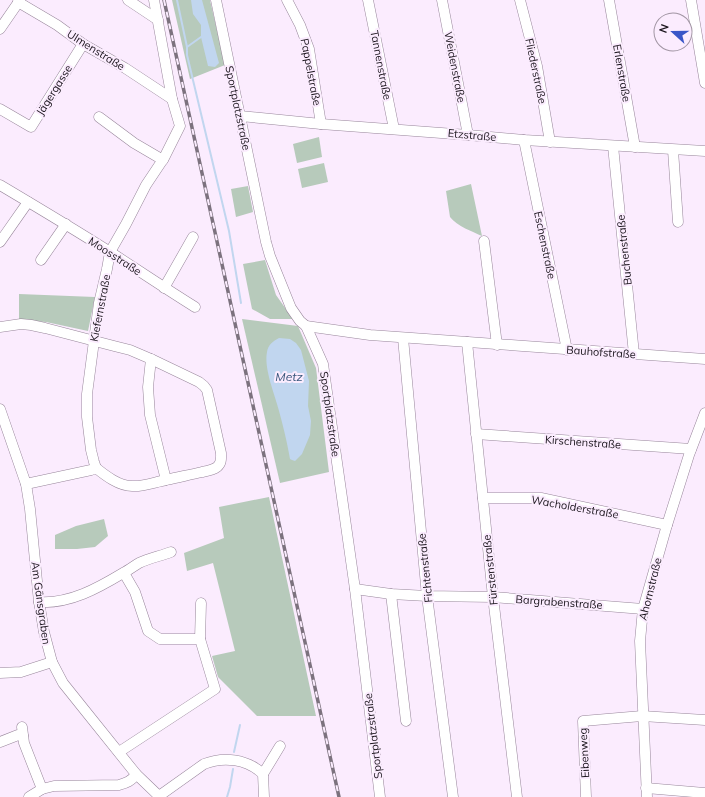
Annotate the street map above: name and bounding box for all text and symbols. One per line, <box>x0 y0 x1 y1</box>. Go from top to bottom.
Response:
north arrow <box>653 12 693 52</box>
text: N <box>656 22 672 35</box>
street label: Ulmenstraße <box>65 27 127 73</box>
street label: Tannenstraße <box>367 29 395 101</box>
street label: Weidenstraße <box>441 30 469 104</box>
street label: Pappelstraße <box>298 37 324 107</box>
street label: Fliederstraße <box>522 37 550 105</box>
street label: Erlenstraße <box>610 43 634 103</box>
street label: Jägergasse <box>33 62 75 118</box>
street label: Sportplatzstraße <box>222 65 254 151</box>
street label: Etzstraße <box>447 126 497 144</box>
street label: Eschenstraße <box>531 210 559 280</box>
street label: Buchenstraße <box>613 214 635 286</box>
street label: Moosstraße <box>86 234 144 278</box>
street label: Kiefernstraße <box>87 273 113 343</box>
street label: Bauhofstraße <box>566 343 636 361</box>
water label: Metz <box>275 369 303 384</box>
street label: Sportplatzstraße <box>317 370 343 458</box>
street label: Kirschenstraße <box>545 432 621 452</box>
street label: Wacholderstraße <box>530 492 620 522</box>
street label: Fichtenstraße <box>414 533 436 603</box>
street label: Fürstenstraße <box>479 534 501 606</box>
street label: Ahornstraße <box>635 556 665 622</box>
street label: Am Gänsgraben <box>28 561 54 645</box>
street label: Bargrabenstraße <box>515 592 603 612</box>
street label: Sportplatzstraße <box>361 692 385 780</box>
street label: Eibenweg <box>576 728 592 778</box>

